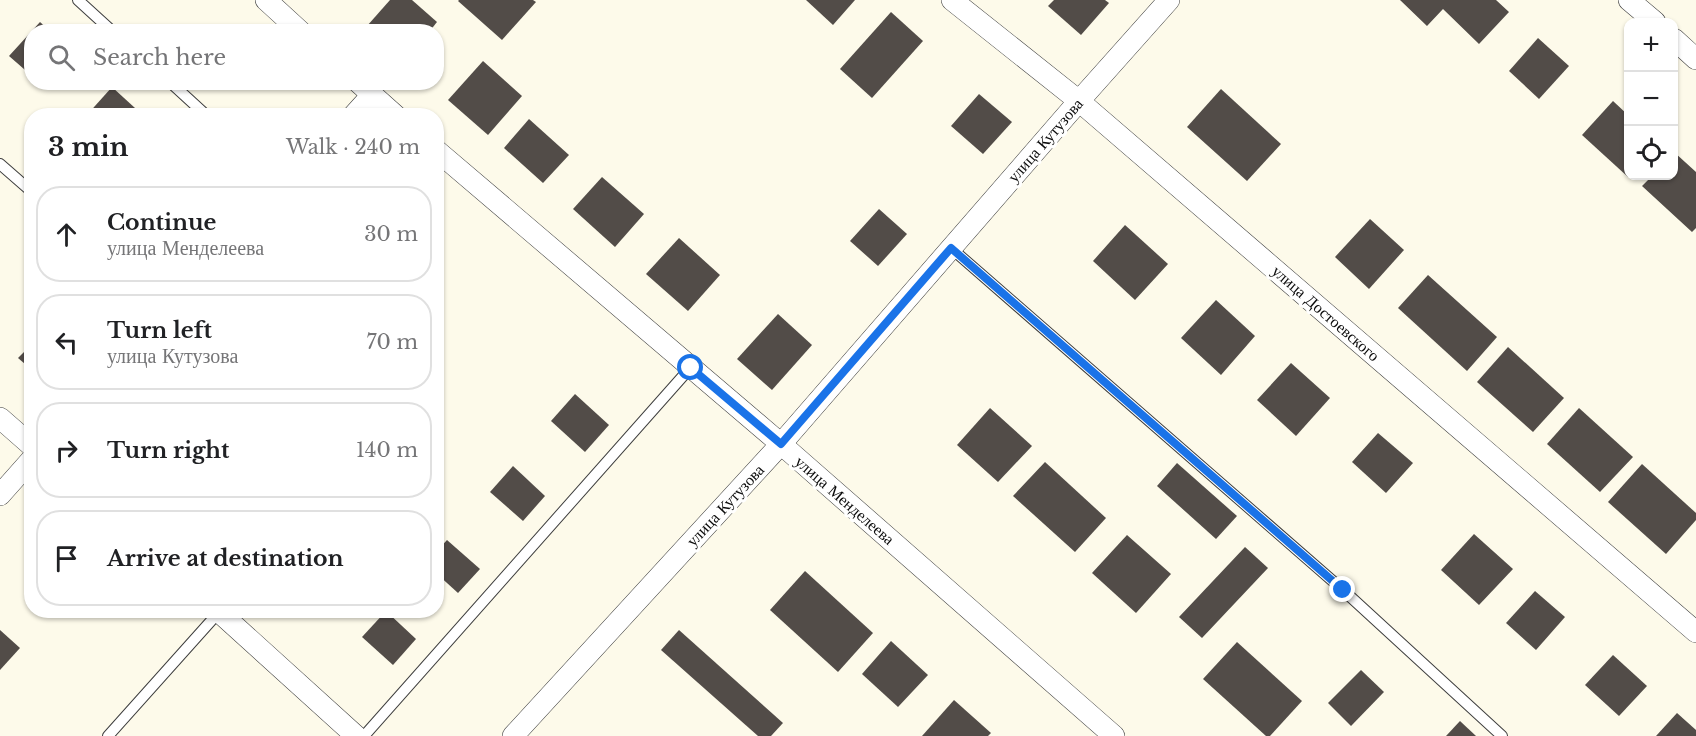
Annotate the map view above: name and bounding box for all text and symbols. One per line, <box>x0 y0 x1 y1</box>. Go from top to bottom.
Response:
map controls <box>1624 18 1678 180</box>
button: + <box>1624 18 1678 72</box>
search box <box>24 24 444 90</box>
icon: search <box>45 41 78 74</box>
text: Search here <box>93 44 226 71</box>
button: − <box>1624 72 1678 126</box>
street label: улица Кутузова <box>1003 94 1087 186</box>
button: locate <box>1624 126 1678 180</box>
text: 3 min <box>48 131 129 163</box>
text: Walk · 240 m <box>286 135 420 159</box>
text: Continue <box>107 209 216 236</box>
icon: ahead <box>50 218 83 251</box>
text: 30 m <box>364 222 418 246</box>
text: улица Менделеева <box>107 236 264 260</box>
street label: улица Достоевского <box>1268 261 1384 365</box>
text: Turn left <box>107 317 212 344</box>
icon: left <box>50 326 83 359</box>
text: 70 m <box>366 330 418 354</box>
text: улица Кутузова <box>107 344 238 368</box>
route start <box>677 354 703 380</box>
icon: right <box>50 434 83 467</box>
text: Turn right <box>107 437 229 464</box>
text: 140 m <box>356 438 418 462</box>
street label: улица Менделеева <box>791 451 899 549</box>
street label: улица Кутузова <box>682 460 768 550</box>
icon: arrive <box>50 542 83 575</box>
text: Arrive at destination <box>107 545 344 572</box>
route end <box>1329 576 1355 602</box>

